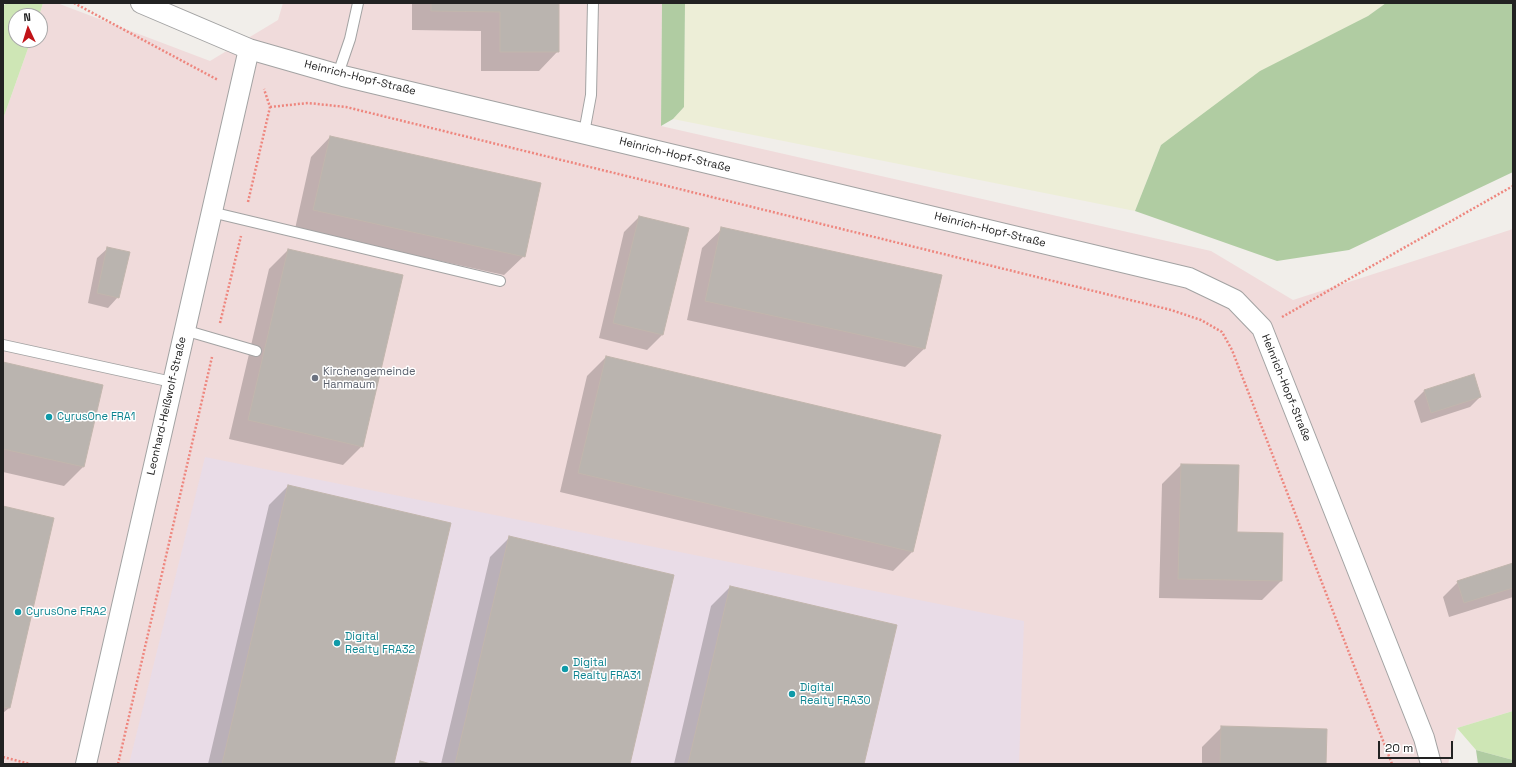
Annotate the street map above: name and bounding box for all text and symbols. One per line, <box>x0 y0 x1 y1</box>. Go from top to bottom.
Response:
north arrow <box>8 8 48 48</box>
text: N <box>23 10 31 24</box>
street label: Heinrich-Hopf-Straße <box>303 58 417 98</box>
street label: Heinrich-Hopf-Straße <box>618 135 732 175</box>
street label: Heinrich-Hopf-Straße <box>933 210 1047 250</box>
street label: Heinrich-Hopf-Straße <box>1258 333 1314 443</box>
street label: Leonhard-Heißwolf-Straße <box>145 336 189 476</box>
place label: Kirchengemeinde Hanmaum <box>323 365 416 391</box>
marker: Kirchengemeinde Hanmaum <box>310 373 320 383</box>
place label: CyrusOne FRA1 <box>57 410 135 424</box>
marker: CyrusOne FRA1 <box>44 412 54 422</box>
place label: CyrusOne FRA2 <box>26 605 106 619</box>
marker: CyrusOne FRA2 <box>13 607 23 617</box>
place label: Digital Realty FRA32 <box>345 630 415 656</box>
marker: Digital Realty FRA32 <box>332 638 342 648</box>
place label: Digital Realty FRA31 <box>573 656 641 682</box>
marker: Digital Realty FRA31 <box>560 664 570 674</box>
place label: Digital Realty FRA30 <box>800 681 871 707</box>
marker: Digital Realty FRA30 <box>787 689 797 699</box>
scale bar <box>1380 733 1455 759</box>
text: 20 m <box>1385 740 1413 756</box>

